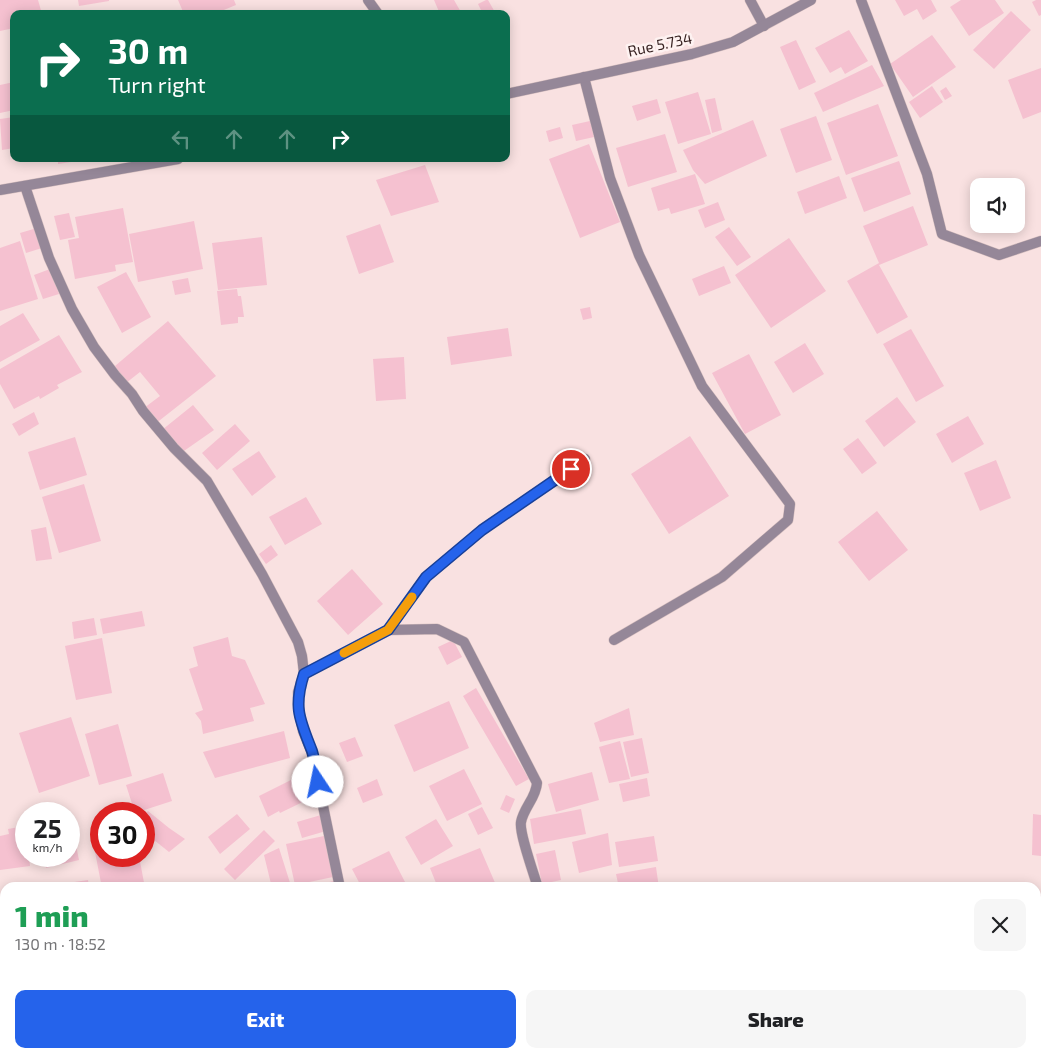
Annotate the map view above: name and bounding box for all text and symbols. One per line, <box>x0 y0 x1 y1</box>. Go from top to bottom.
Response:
street label: Rue 5.734 <box>626 28 694 60</box>
text: 30 m <box>108 29 188 71</box>
icon: right <box>25 30 90 95</box>
text: Turn right <box>108 71 206 97</box>
icon: left <box>167 125 195 153</box>
icon: ahead <box>220 125 248 153</box>
icon: ahead <box>273 125 301 153</box>
icon: right <box>326 125 354 153</box>
map controls <box>970 178 1025 233</box>
button: sound <box>970 178 1025 233</box>
pin <box>550 448 592 490</box>
icon: arrive <box>557 455 585 483</box>
position arrow <box>291 755 343 807</box>
speed limit sign: 30 <box>90 802 155 867</box>
text: 25 <box>33 813 62 843</box>
text: km/h <box>33 840 62 854</box>
text: 1 min <box>15 897 89 933</box>
button: close <box>974 899 1026 951</box>
text: 130 m · 18:52 <box>15 934 106 953</box>
button: Exit <box>15 990 516 1048</box>
button: Share <box>526 990 1026 1048</box>

